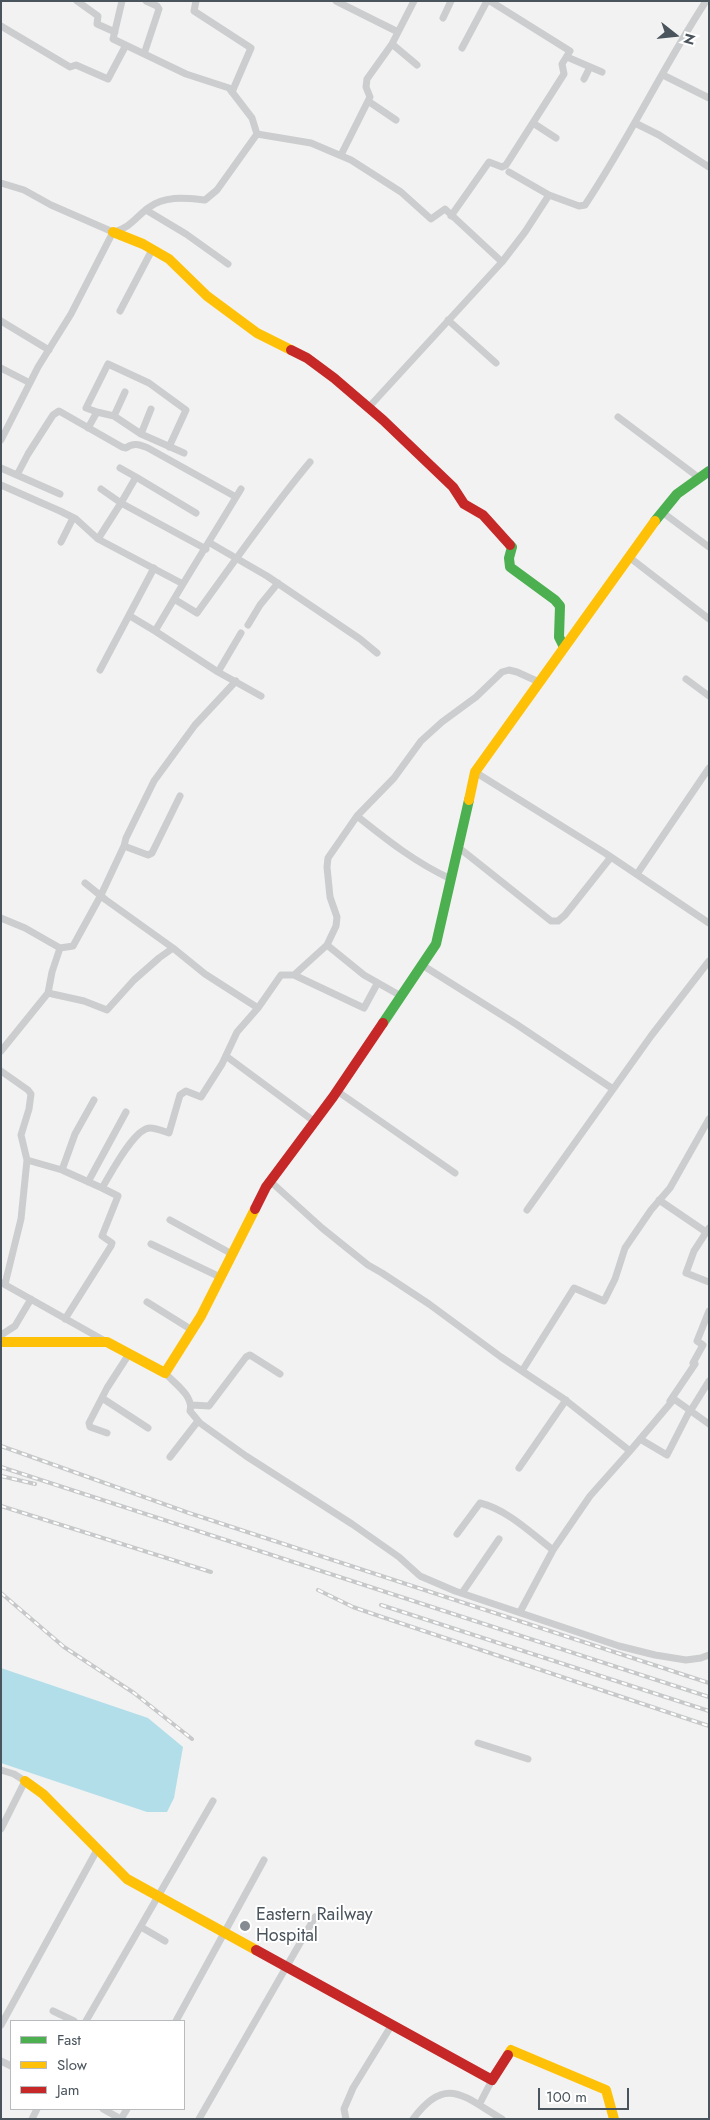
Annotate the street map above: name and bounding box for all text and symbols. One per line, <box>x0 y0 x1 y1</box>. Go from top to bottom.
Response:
north arrow <box>650 10 700 60</box>
text: N <box>678 31 701 47</box>
place label: Eastern Railway Hospital <box>256 1905 373 1948</box>
marker: Eastern Railway Hospital <box>238 1919 252 1933</box>
legend <box>10 2020 185 2110</box>
text: Fast <box>57 2029 81 2051</box>
text: Slow <box>57 2054 87 2076</box>
scale bar <box>540 2078 631 2110</box>
text: Jam <box>57 2079 80 2101</box>
text: 100 m <box>546 2086 587 2108</box>

